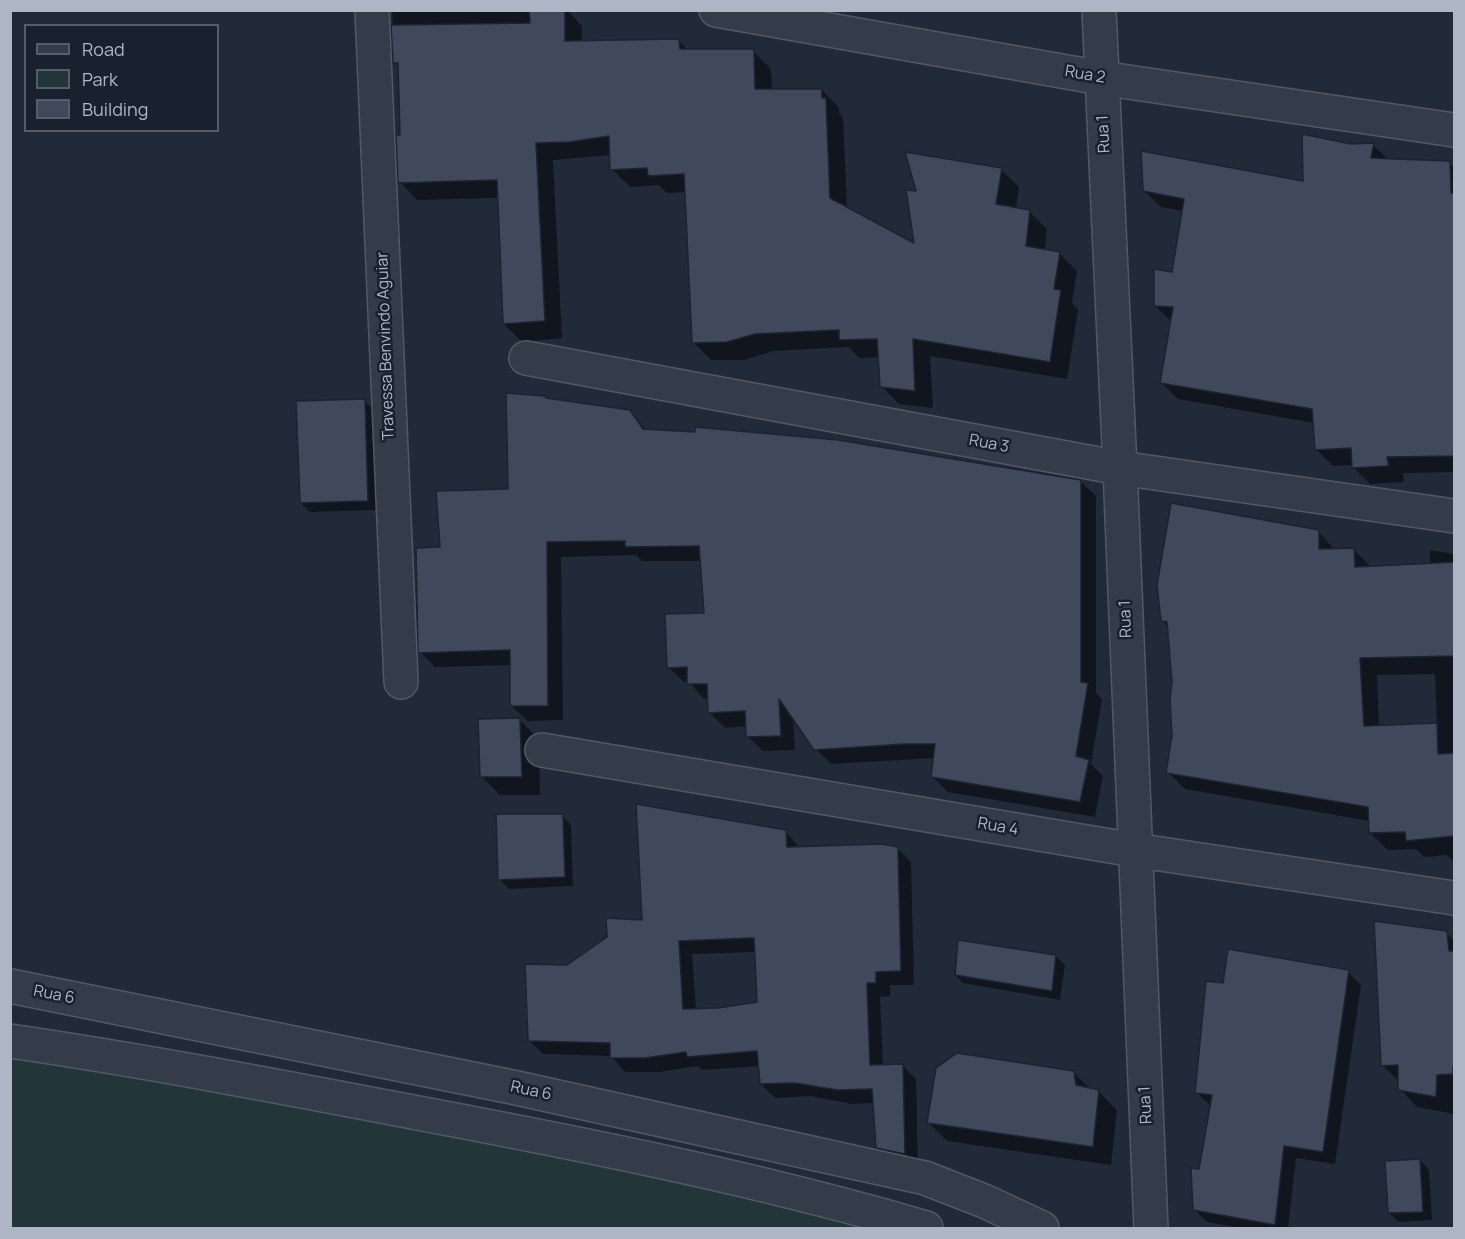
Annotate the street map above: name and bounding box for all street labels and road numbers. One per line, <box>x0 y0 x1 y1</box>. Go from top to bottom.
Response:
street label: Rua 2 <box>1063 62 1107 88</box>
street label: Rua 1 <box>1093 115 1115 153</box>
street label: Travessa Benvindo Aguiar <box>373 252 399 440</box>
street label: Rua 3 <box>967 431 1011 457</box>
street label: Rua 1 <box>1116 600 1136 638</box>
street label: Rua 4 <box>976 814 1020 840</box>
street label: Rua 6 <box>32 982 76 1008</box>
street label: Rua 6 <box>509 1077 553 1105</box>
street label: Rua 1 <box>1135 1086 1157 1124</box>

